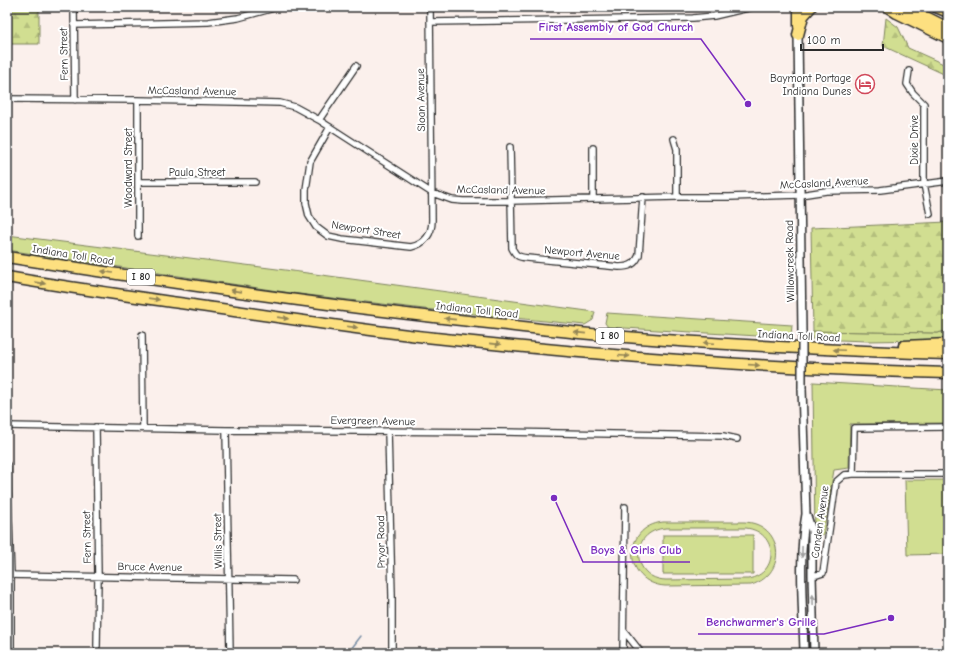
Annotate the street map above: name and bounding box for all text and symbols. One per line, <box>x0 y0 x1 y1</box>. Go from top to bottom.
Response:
callout: First Assembly of God Church <box>530 15 701 39</box>
text: First Assembly of God Church <box>539 20 693 34</box>
scale bar <box>801 26 883 52</box>
street label: Fern Street <box>57 27 71 81</box>
text: 100 m <box>807 33 840 47</box>
street label: Sloan Avenue <box>414 68 428 132</box>
place label: Baymont Portage Indiana Dunes <box>770 72 851 98</box>
hotel icon: Baymont Portage Indiana Dunes <box>854 73 876 95</box>
street label: McCasland Avenue <box>148 84 237 98</box>
street label: Dixie Drive <box>908 115 921 165</box>
street label: Woodward Street <box>122 127 135 208</box>
street label: Paula Street <box>169 166 226 179</box>
street label: McCasland Avenue <box>779 174 869 192</box>
street label: McCasland Avenue <box>457 183 546 197</box>
street label: Newport Street <box>331 218 402 242</box>
street label: Willowcreek Road <box>783 220 797 302</box>
street label: Indiana Toll Road <box>31 242 115 268</box>
street label: Newport Avenue <box>544 243 621 263</box>
one-way arrow <box>101 269 113 275</box>
road number: I 80 <box>127 269 155 285</box>
one-way arrow <box>34 280 47 286</box>
one-way arrow <box>230 288 242 294</box>
one-way arrow <box>148 296 160 302</box>
street label: Indiana Toll Road <box>435 299 519 321</box>
one-way arrow <box>277 315 289 321</box>
one-way arrow <box>444 316 456 323</box>
one-way arrow <box>345 324 358 330</box>
street label: Indiana Toll Road <box>757 327 841 345</box>
road number: I 80 <box>596 328 624 344</box>
one-way arrow <box>574 330 586 336</box>
one-way arrow <box>703 339 715 346</box>
one-way arrow <box>489 340 501 347</box>
one-way arrow <box>832 347 845 353</box>
one-way arrow <box>618 353 630 360</box>
one-way arrow <box>748 362 760 369</box>
street label: Evergreen Avenue <box>330 414 416 428</box>
street label: Canden Avenue <box>808 484 832 559</box>
street label: Fern Street <box>80 510 94 564</box>
street label: Willis Street <box>211 512 225 569</box>
street label: Pryor Road <box>374 515 388 569</box>
callout: Boys & Girls Club <box>583 538 690 562</box>
text: Boys & Girls Club <box>590 543 682 557</box>
one-way arrow <box>799 546 806 558</box>
street label: Bruce Avenue <box>117 560 183 574</box>
one-way arrow <box>809 594 816 606</box>
callout: Benchwarmer's Grille <box>698 610 824 634</box>
text: Benchwarmer's Grille <box>706 615 816 629</box>

